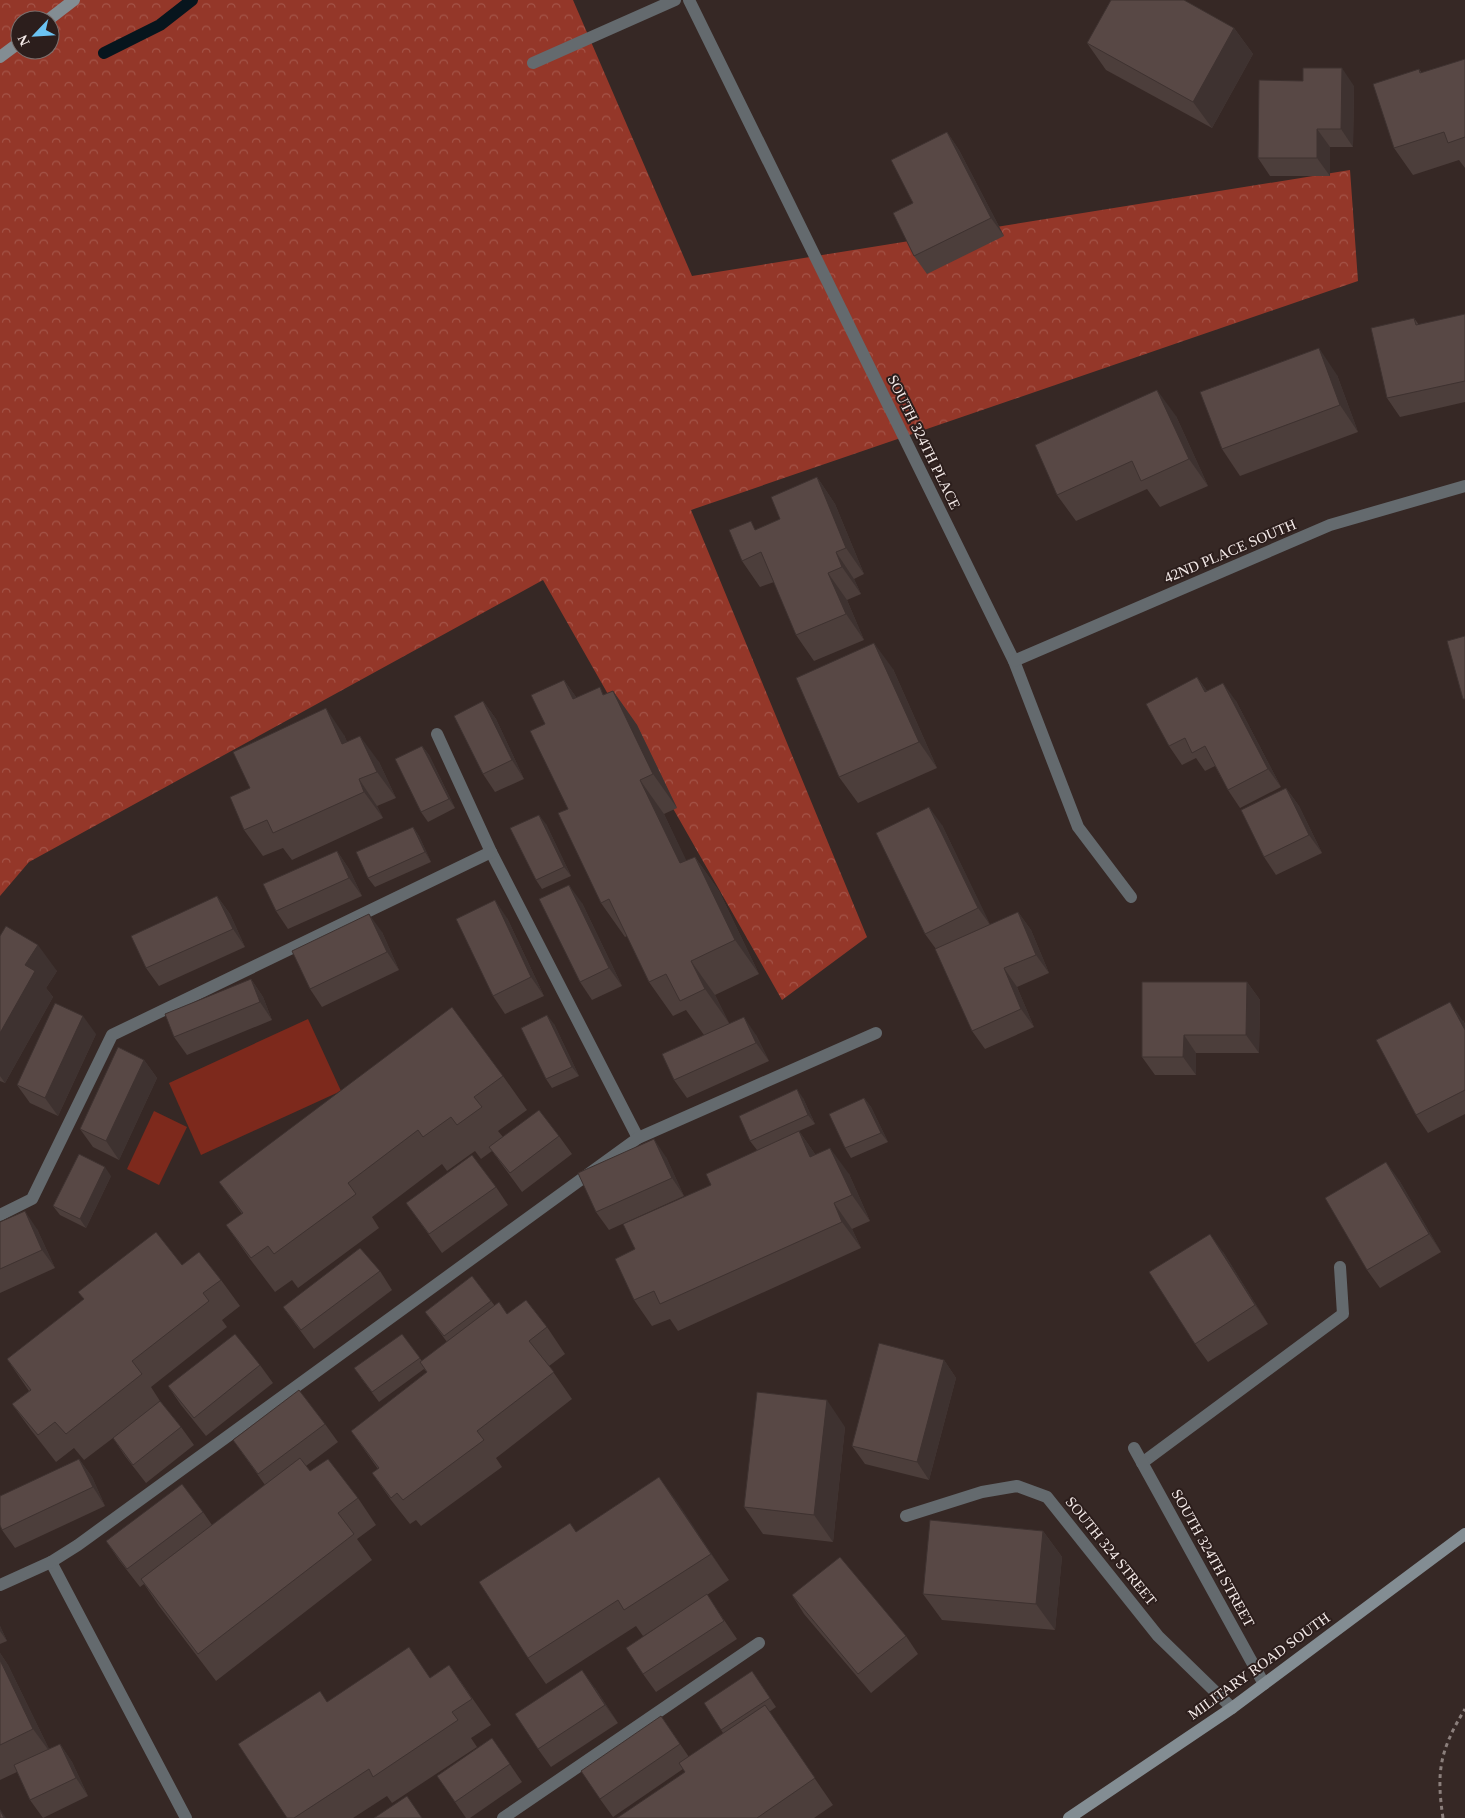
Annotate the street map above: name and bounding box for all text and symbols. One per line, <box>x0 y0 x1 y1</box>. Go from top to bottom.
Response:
north arrow <box>10 10 60 60</box>
text: N <box>15 33 33 48</box>
street label: SOUTH 324TH PLACE <box>884 372 964 512</box>
street label: 42ND PLACE SOUTH <box>1162 516 1298 586</box>
street label: SOUTH 324TH STREET <box>1168 1486 1258 1630</box>
street label: SOUTH 324 STREET <box>1062 1494 1160 1608</box>
street label: MILITARY ROAD SOUTH <box>1185 1609 1333 1723</box>

